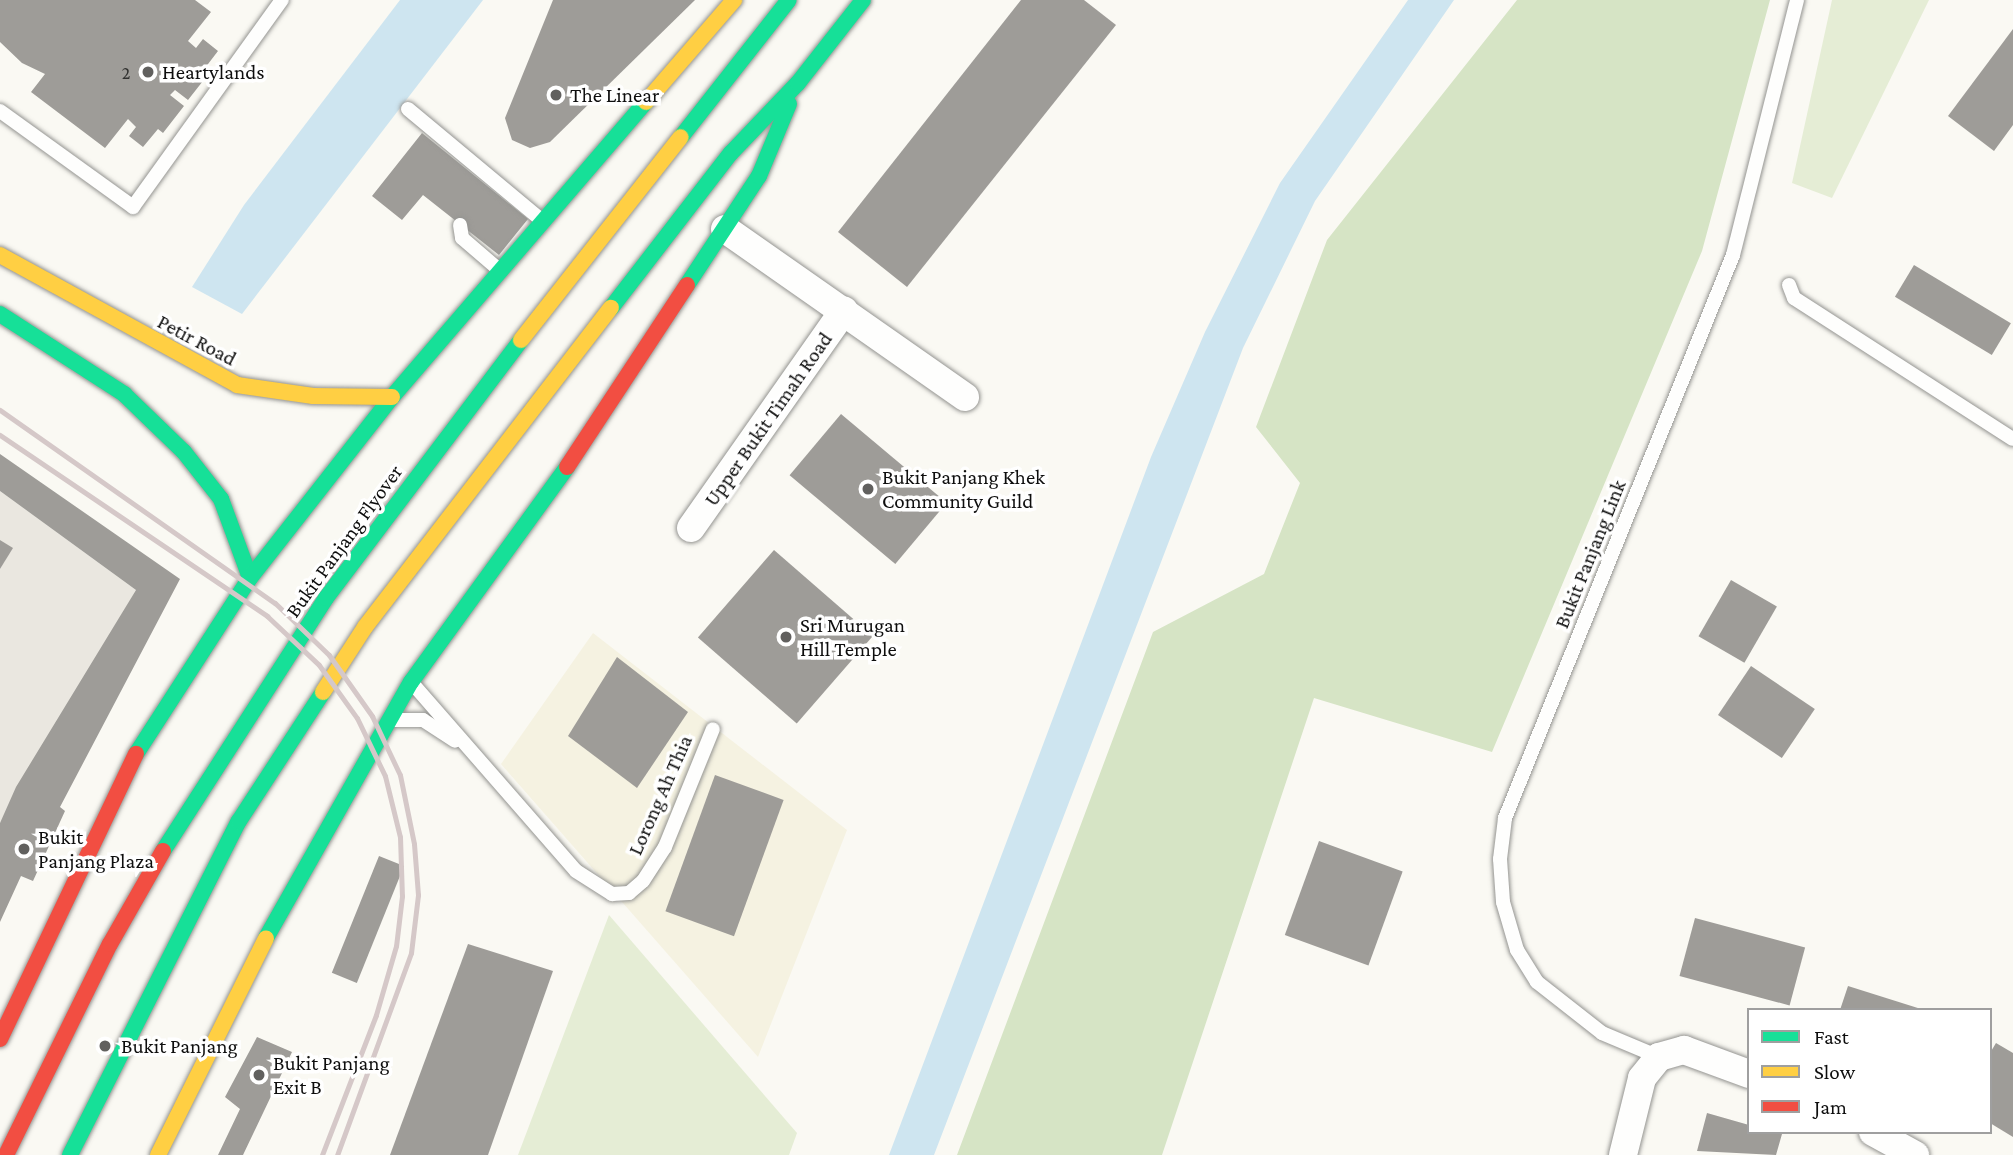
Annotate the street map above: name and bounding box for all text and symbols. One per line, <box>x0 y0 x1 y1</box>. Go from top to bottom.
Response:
place label: Heartylands <box>162 59 264 85</box>
house number: 2 <box>122 62 130 84</box>
marker: Heartylands <box>140 64 156 80</box>
place label: The Linear <box>570 82 660 108</box>
marker: The Linear <box>548 87 564 103</box>
street label: Petir Road <box>153 309 241 371</box>
street label: Upper Bukit Timah Road <box>698 327 838 511</box>
street label: Bukit Panjang Flyover <box>280 460 408 622</box>
place label: Bukit Panjang Khek Community Guild <box>882 464 1045 514</box>
street label: Bukit Panjang Link <box>1549 476 1631 632</box>
marker: Bukit Panjang Khek Community Guild <box>860 481 876 497</box>
place label: Sri Murugan Hill Temple <box>800 612 905 662</box>
marker: Sri Murugan Hill Temple <box>778 629 794 645</box>
street label: Lorong Ah Thia <box>622 731 698 859</box>
place label: Bukit Panjang Plaza <box>38 824 154 874</box>
marker: Bukit Panjang Plaza <box>16 841 32 857</box>
legend <box>1747 1008 1992 1134</box>
text: Fast <box>1814 1025 1849 1049</box>
place label: Bukit Panjang <box>121 1033 238 1059</box>
marker: Bukit Panjang <box>95 1036 115 1056</box>
place label: Bukit Panjang Exit B <box>273 1050 390 1100</box>
text: Slow <box>1814 1060 1855 1084</box>
marker: Bukit Panjang Exit B <box>251 1067 267 1083</box>
text: Jam <box>1814 1095 1847 1119</box>

